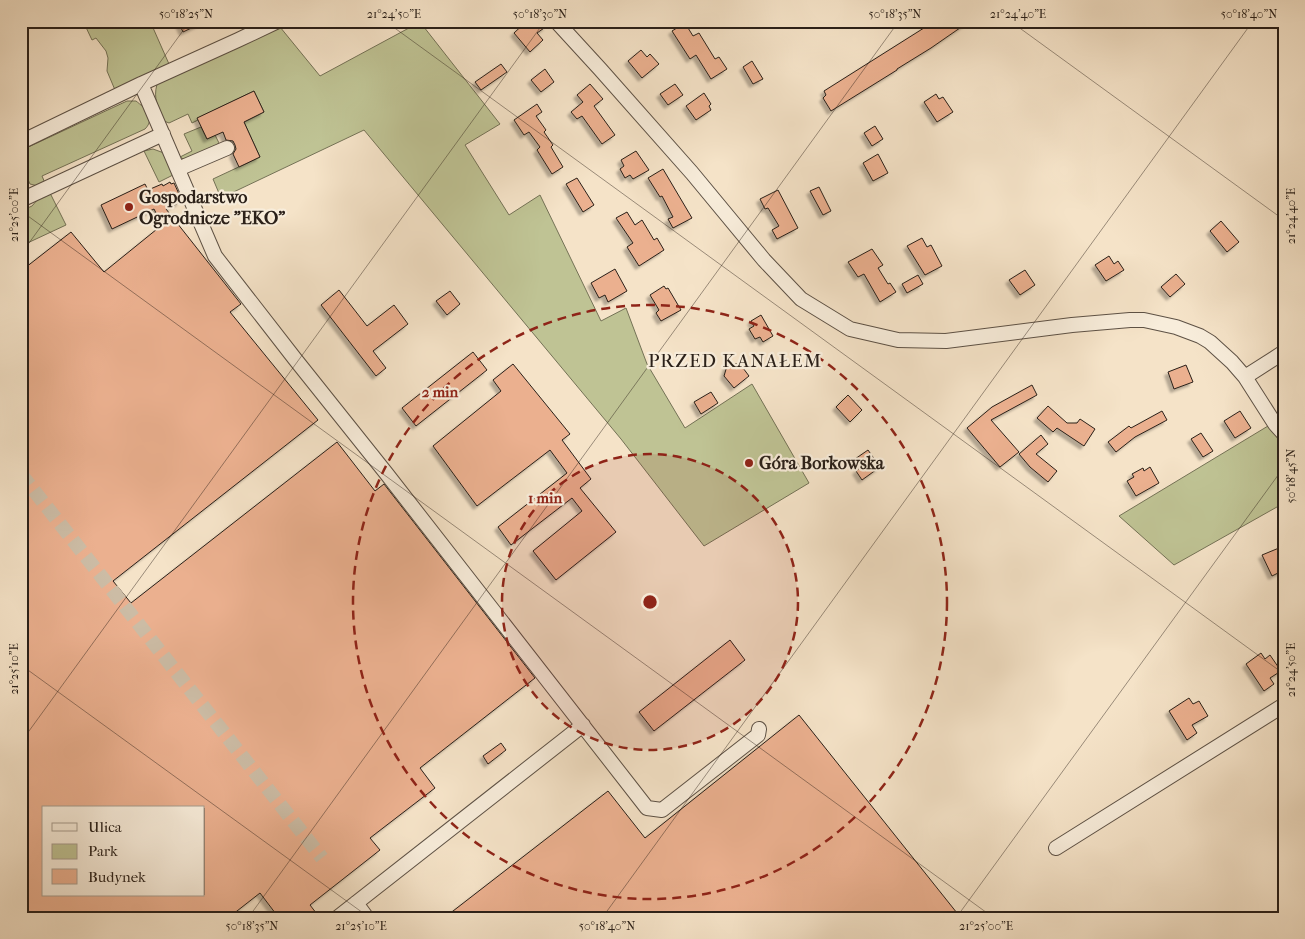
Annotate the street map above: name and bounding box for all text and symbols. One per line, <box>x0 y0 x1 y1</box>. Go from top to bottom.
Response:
text: 50°18'25"N <box>159 7 213 21</box>
text: 21°24'50"E <box>367 7 421 21</box>
text: 50°18'30"N <box>513 7 567 21</box>
text: 50°18'35"N <box>869 7 921 21</box>
text: 21°24'40"E <box>990 7 1046 21</box>
text: 50°18'40"N <box>1221 7 1277 21</box>
place label: Gospodarstwo Ogrodnicze "EKO" <box>139 187 285 229</box>
text: 21°25'00"E <box>7 188 21 242</box>
text: 21°24'40"E <box>1284 188 1298 244</box>
marker: Gospodarstwo Ogrodnicze "EKO" <box>123 201 135 213</box>
district label: PRZED KANAŁEM <box>648 350 822 372</box>
text: 2 min <box>422 383 459 401</box>
text: 50°18'45"N <box>1284 449 1298 503</box>
place label: Góra Borkowska <box>759 453 885 474</box>
marker: Góra Borkowska <box>743 457 755 469</box>
text: 1 min <box>528 489 562 507</box>
centre of rings <box>641 593 659 611</box>
text: 21°25'10"E <box>7 643 21 695</box>
text: 21°24'50"E <box>1284 643 1298 697</box>
legend <box>42 806 205 896</box>
text: Ulica <box>88 818 123 836</box>
text: Park <box>88 842 118 860</box>
text: Budynek <box>88 868 146 886</box>
text: 50°18'35"N <box>226 919 278 933</box>
text: 21°25'10"E <box>335 919 387 933</box>
text: 50°18'40"N <box>579 919 635 933</box>
text: 21°25'00"E <box>959 919 1013 933</box>

